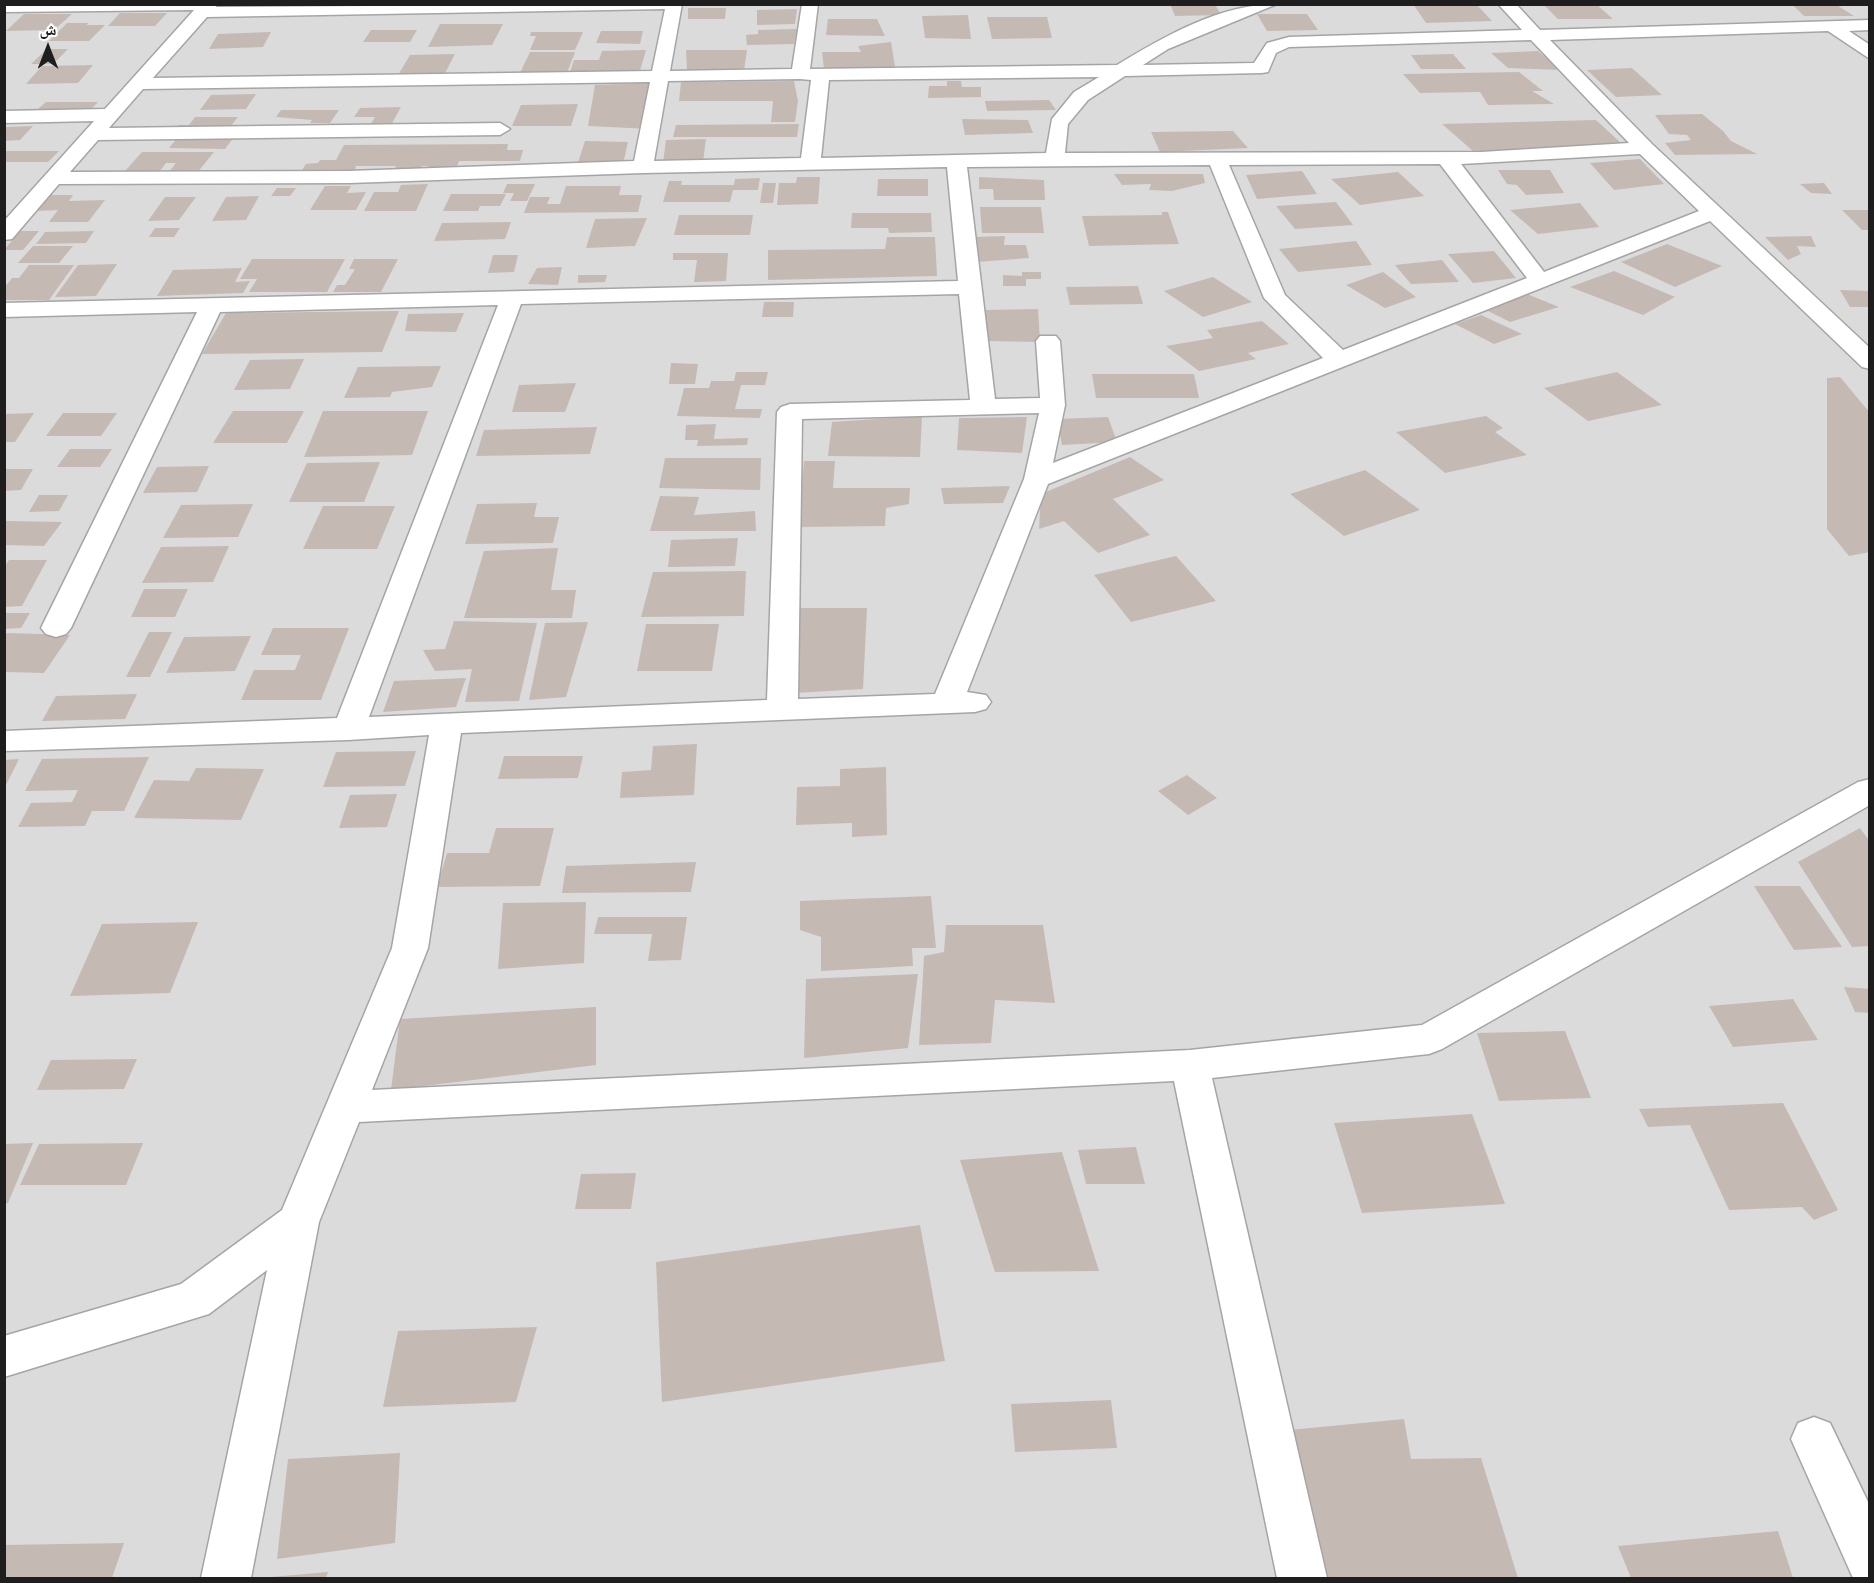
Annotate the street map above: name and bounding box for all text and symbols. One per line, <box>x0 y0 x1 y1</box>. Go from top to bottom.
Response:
north arrow <box>18 18 78 78</box>
text: ش <box>40 18 56 41</box>

